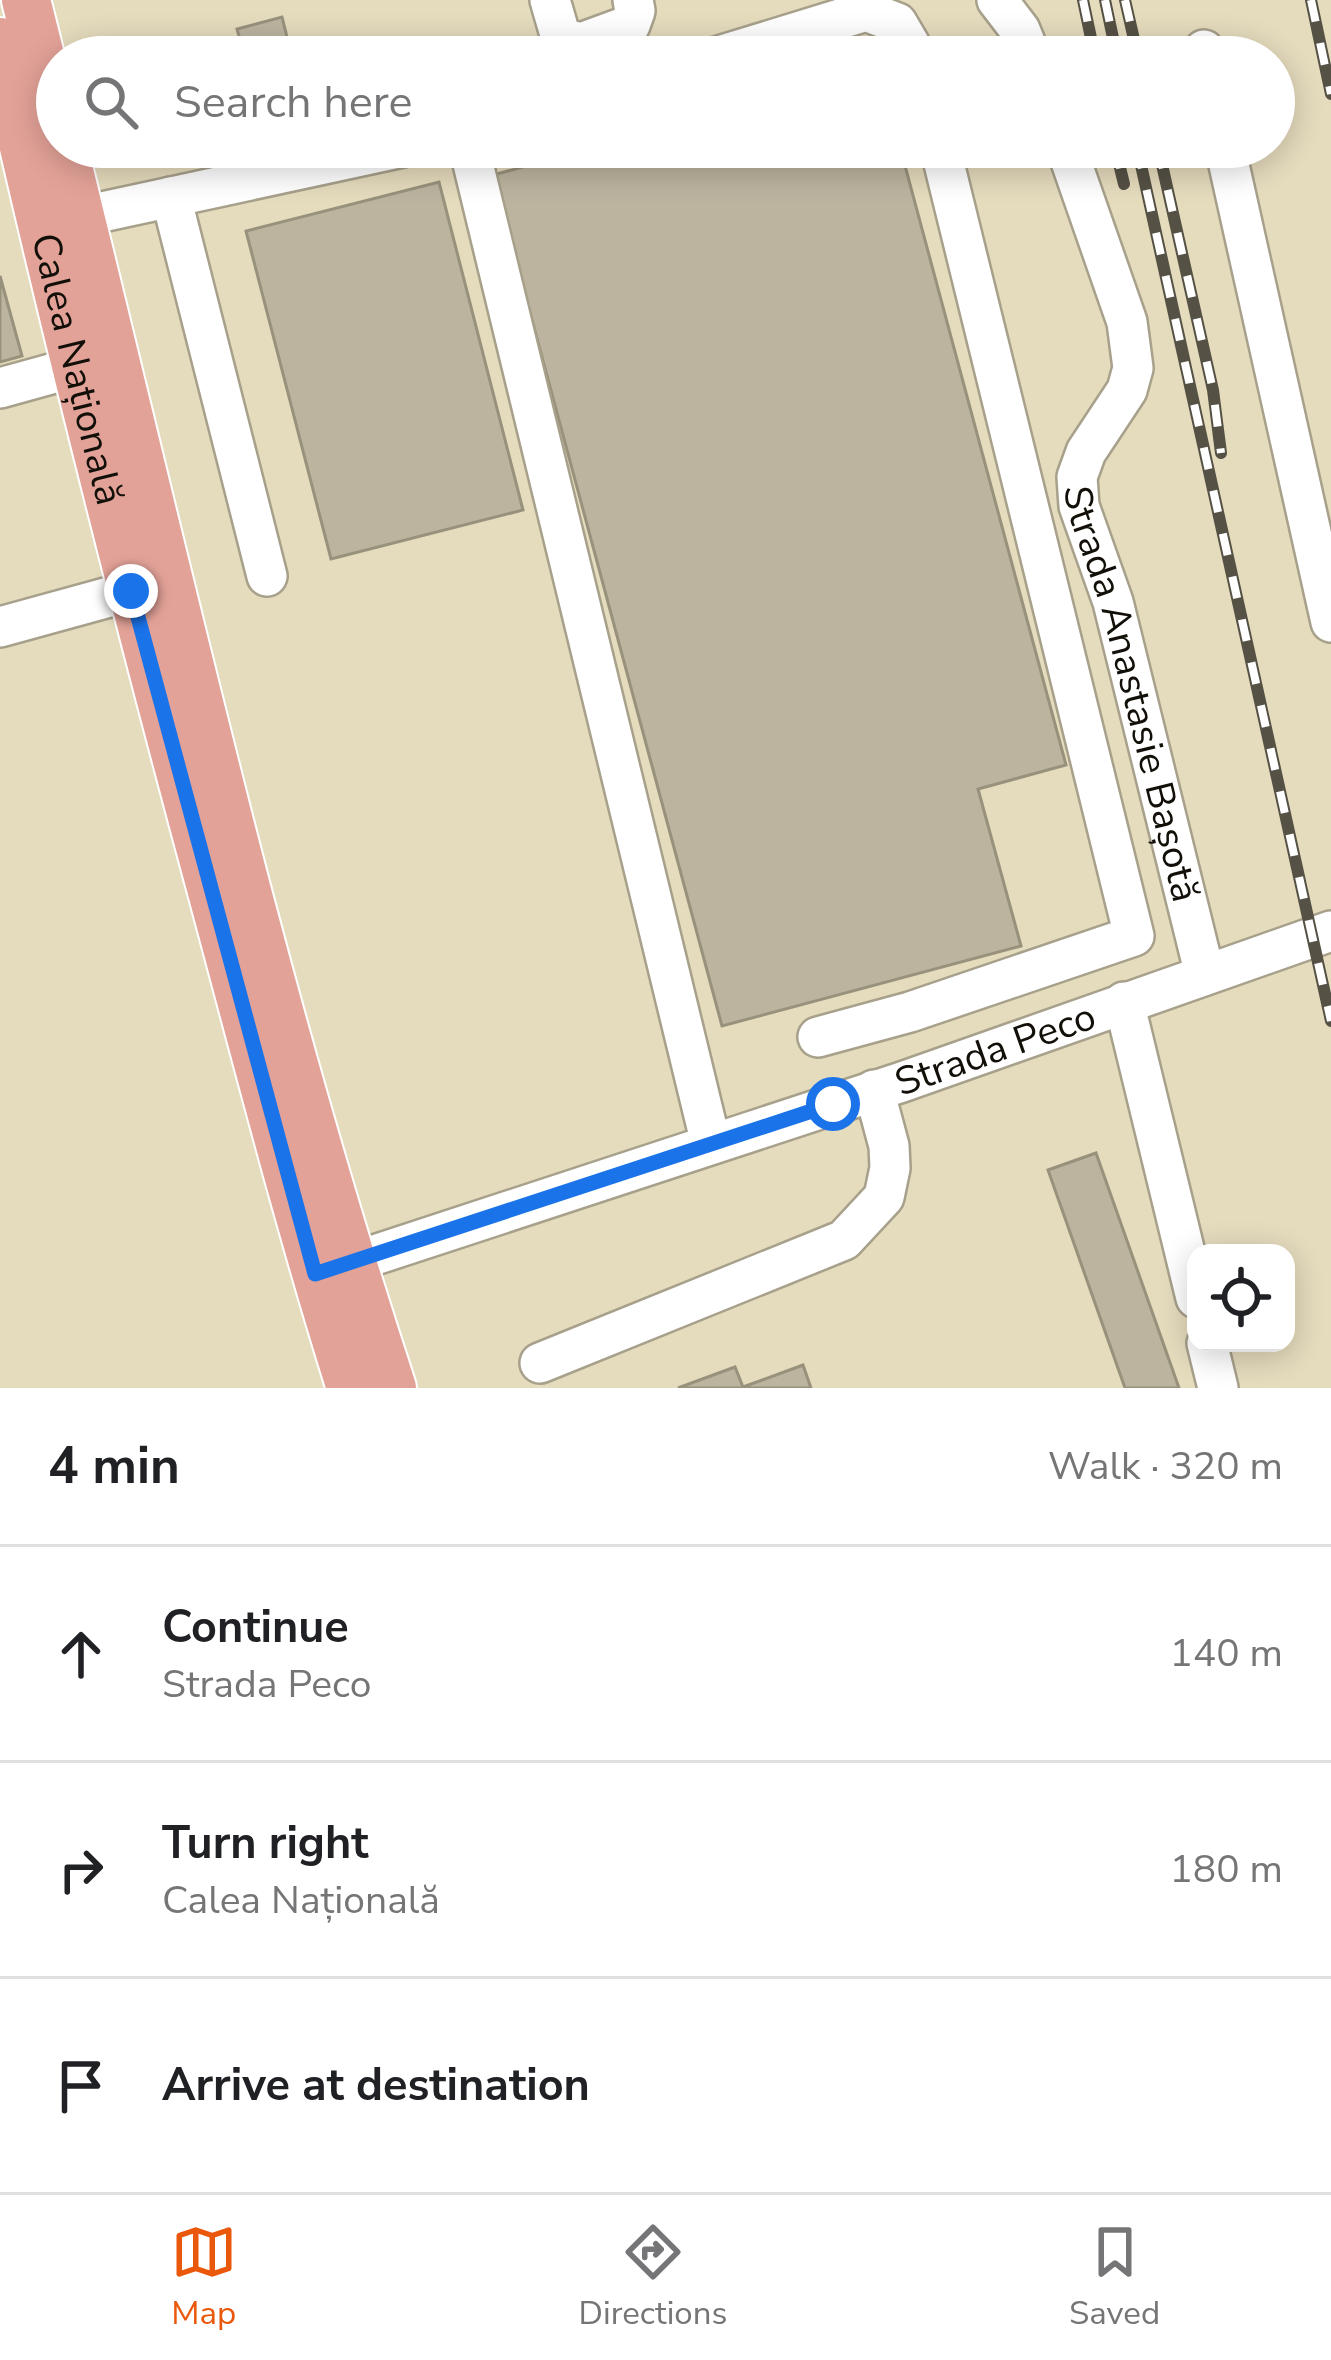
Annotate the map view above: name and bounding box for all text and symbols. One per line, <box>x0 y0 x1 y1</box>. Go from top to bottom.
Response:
search box <box>36 36 1295 168</box>
icon: search <box>78 69 144 135</box>
text: Search here <box>174 72 413 133</box>
street label: Calea Națională <box>19 228 136 510</box>
street label: Strada Anastasie Bașotă <box>1051 484 1212 907</box>
route end <box>104 564 158 618</box>
street label: Strada Peco <box>888 989 1103 1109</box>
route start <box>806 1077 860 1131</box>
map controls <box>1187 1244 1295 1352</box>
button: locate <box>1187 1244 1295 1352</box>
text: 4 min <box>48 1431 180 1501</box>
text: Walk · 320 m <box>1048 1440 1283 1493</box>
text: Continue <box>162 1597 349 1658</box>
icon: ahead <box>48 1621 114 1687</box>
text: 140 m <box>1169 1627 1283 1680</box>
text: Strada Peco <box>162 1658 371 1711</box>
text: Turn right <box>162 1813 369 1874</box>
icon: right <box>48 1837 114 1903</box>
text: 180 m <box>1169 1843 1283 1896</box>
text: Calea Națională <box>162 1874 440 1927</box>
icon: arrive <box>48 2053 114 2119</box>
text: Arrive at destination <box>162 2055 590 2116</box>
tab: Map <box>171 2219 237 2336</box>
tab: Directions <box>579 2219 727 2336</box>
tab: Saved <box>1069 2219 1160 2336</box>

